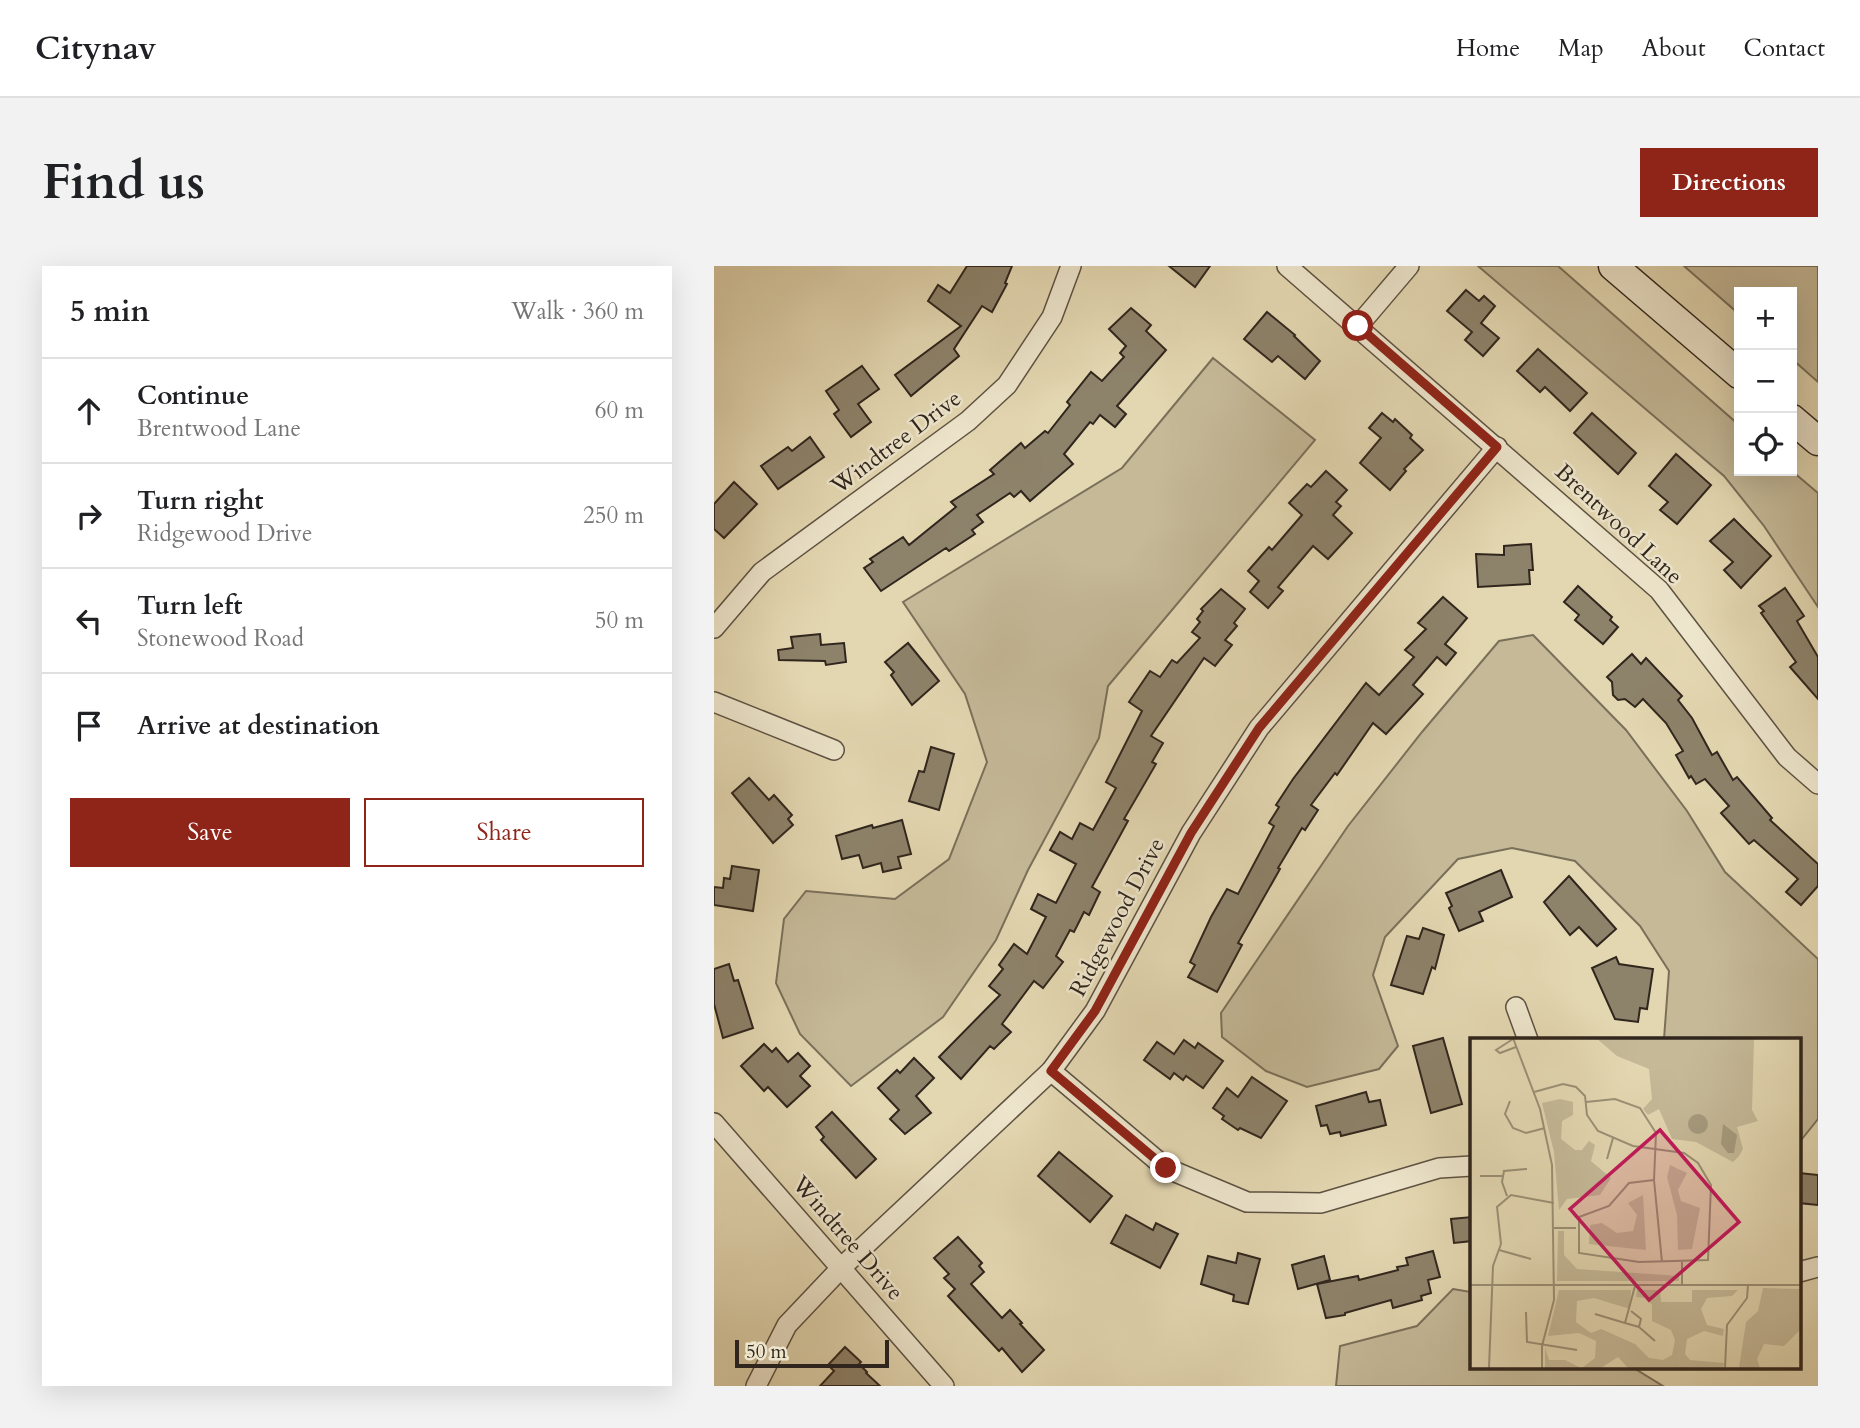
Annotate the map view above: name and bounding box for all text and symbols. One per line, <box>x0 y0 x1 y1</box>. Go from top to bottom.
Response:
text: Citynav <box>35 26 156 71</box>
text: Home <box>1456 32 1520 65</box>
text: Map <box>1558 32 1604 65</box>
text: About <box>1642 32 1706 65</box>
text: Contact <box>1744 32 1825 65</box>
button: Directions <box>1640 148 1818 217</box>
text: Find us <box>42 149 205 216</box>
map controls <box>1734 287 1797 476</box>
button: + <box>1734 287 1797 350</box>
text: 5 min <box>70 291 150 332</box>
text: Walk · 360 m <box>511 296 644 327</box>
route start <box>1342 310 1373 341</box>
button: − <box>1734 350 1797 413</box>
text: Continue <box>137 378 249 413</box>
street label: Windtree Drive <box>824 383 967 502</box>
icon: ahead <box>70 392 108 430</box>
text: 60 m <box>595 395 644 426</box>
text: Brentwood Lane <box>137 413 301 444</box>
button: locate <box>1734 413 1797 476</box>
street label: Brentwood Lane <box>1548 457 1690 591</box>
text: Turn right <box>137 483 264 518</box>
icon: right <box>70 497 108 535</box>
text: 250 m <box>583 500 644 531</box>
text: Ridgewood Drive <box>137 518 312 549</box>
text: Turn left <box>137 588 242 623</box>
icon: left <box>70 602 108 640</box>
text: 50 m <box>595 605 644 636</box>
text: Stonewood Road <box>137 623 304 654</box>
icon: arrive <box>70 707 108 745</box>
text: Arrive at destination <box>137 708 380 743</box>
button: Save <box>70 798 350 867</box>
button: Share <box>364 798 644 867</box>
street label: Ridgewood Drive <box>1062 832 1172 1002</box>
inset map <box>1470 1038 1800 1368</box>
route end <box>1150 1152 1181 1183</box>
street label: Windtree Drive <box>785 1168 911 1307</box>
scale bar <box>735 1337 889 1369</box>
text: 50 m <box>746 1339 787 1365</box>

